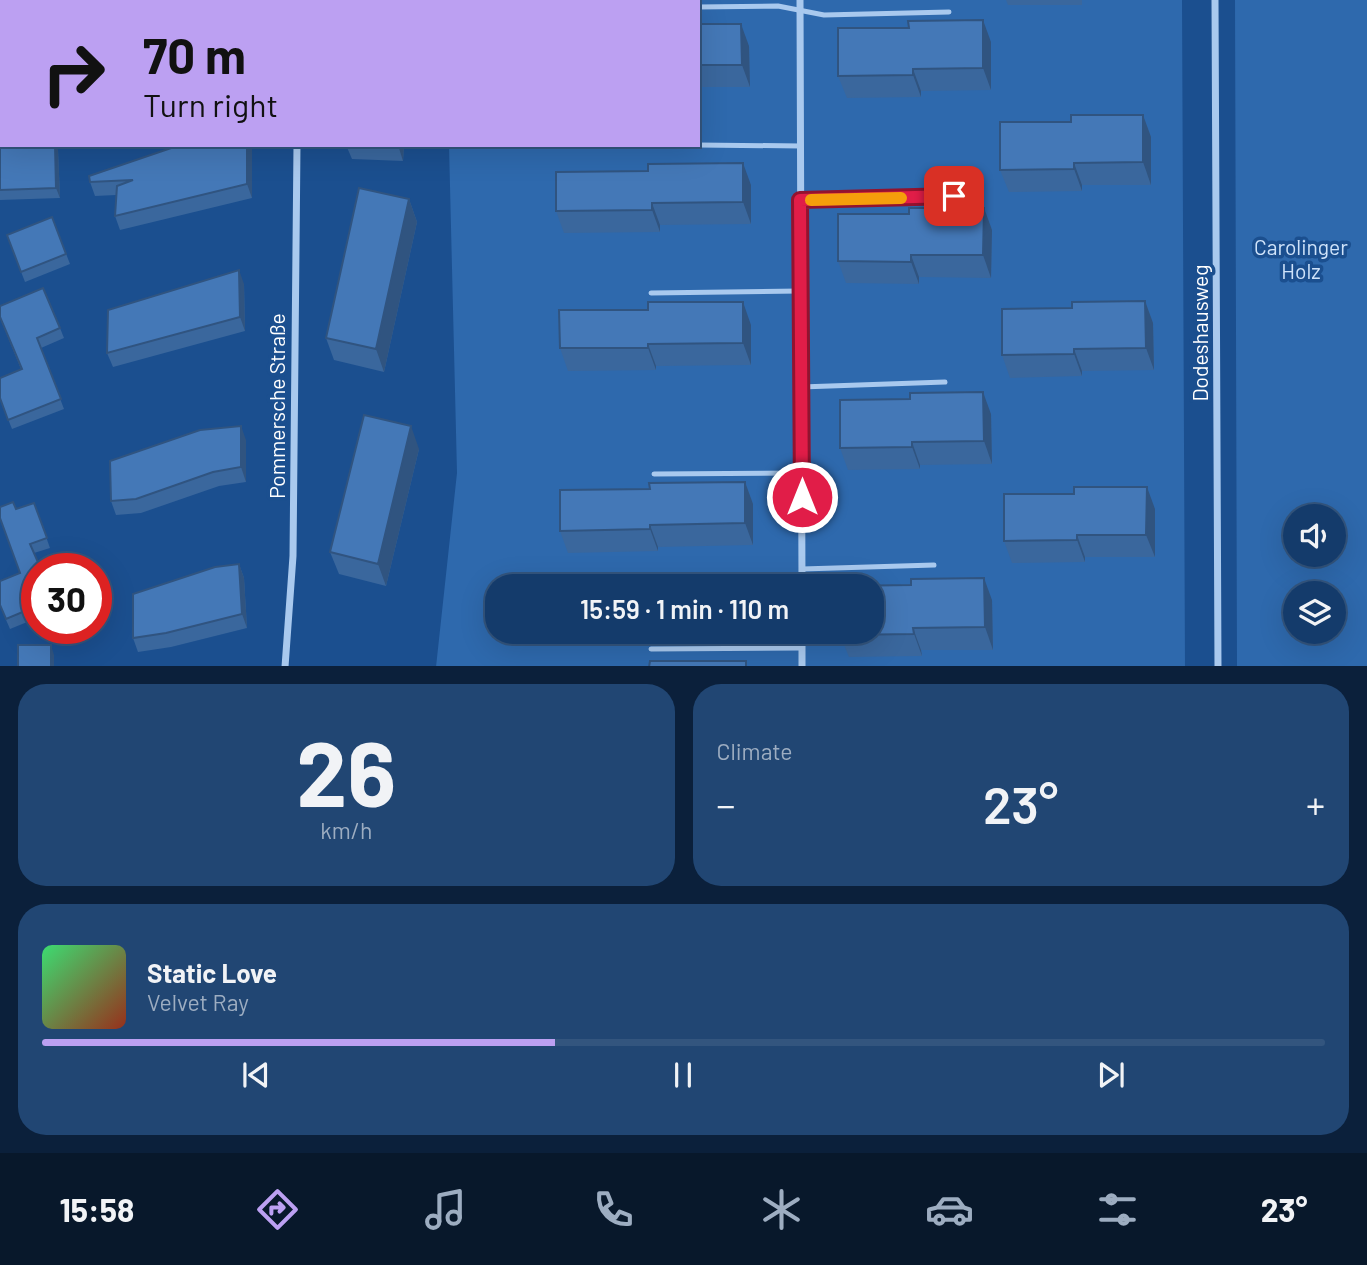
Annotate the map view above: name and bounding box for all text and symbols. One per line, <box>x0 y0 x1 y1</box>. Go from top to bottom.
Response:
text: 70 m <box>143 25 246 84</box>
icon: right <box>28 28 119 119</box>
text: Turn right <box>143 85 278 123</box>
pin <box>924 166 984 226</box>
icon: arrive <box>935 177 973 215</box>
park label: Carolinger Holz <box>1254 234 1348 283</box>
street label: Dodeshausweg <box>1187 265 1212 401</box>
street label: Pommersche Straße <box>264 313 289 499</box>
position arrow <box>765 460 839 534</box>
map controls <box>1283 504 1346 644</box>
button: sound <box>1283 504 1346 567</box>
speed limit sign: 30 <box>21 553 112 644</box>
button: layers <box>1283 581 1346 644</box>
text: 15:59 · 1 min · 110 m <box>580 593 789 624</box>
text: 26 <box>296 716 396 825</box>
text: Climate <box>717 737 793 765</box>
text: 23° <box>983 772 1058 834</box>
text: − <box>717 781 736 827</box>
text: + <box>1306 781 1325 827</box>
text: km/h <box>320 816 372 844</box>
text: Static Love <box>147 957 277 988</box>
text: Velvet Ray <box>147 988 249 1016</box>
icon: previous <box>237 1056 275 1094</box>
icon: pause <box>664 1056 702 1094</box>
icon: next <box>1092 1056 1130 1094</box>
icon: directions <box>253 1185 302 1234</box>
icon: music <box>421 1185 470 1234</box>
icon: phone <box>589 1185 638 1234</box>
icon: climate <box>757 1185 806 1234</box>
icon: car <box>925 1185 974 1234</box>
icon: filters <box>1093 1185 1142 1234</box>
text: 15:58 <box>59 1190 134 1228</box>
text: 23° <box>1261 1190 1308 1228</box>

